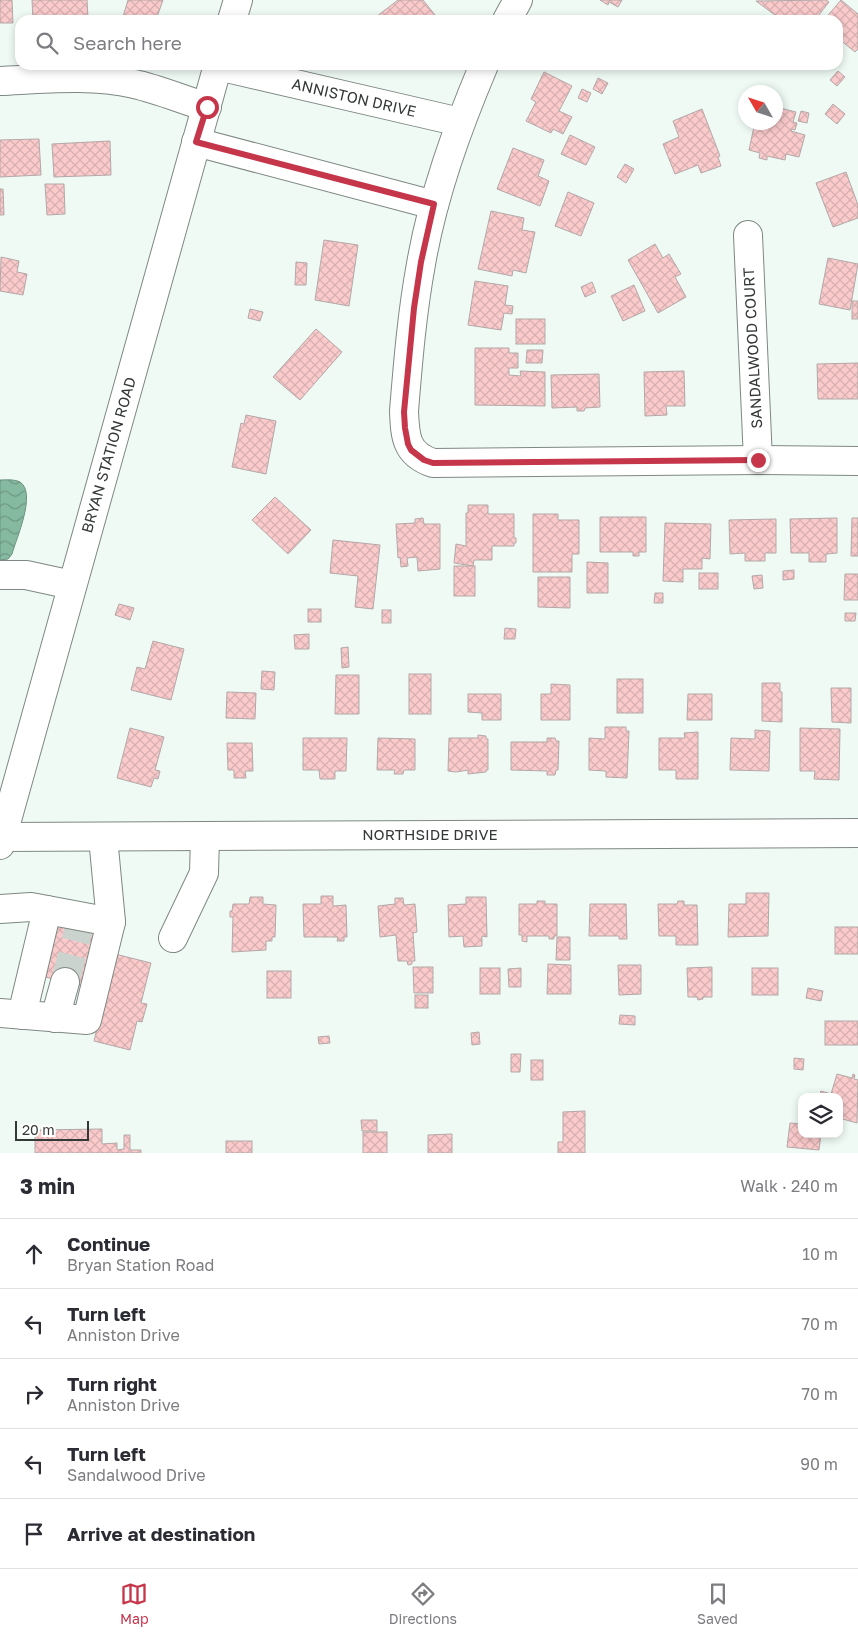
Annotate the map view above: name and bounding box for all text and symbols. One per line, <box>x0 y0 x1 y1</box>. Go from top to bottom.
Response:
search box <box>15 15 843 70</box>
icon: search <box>33 29 61 57</box>
text: Search here <box>73 31 182 54</box>
street label: ANNISTON DRIVE <box>290 74 418 120</box>
north arrow <box>738 85 783 130</box>
route start <box>196 96 219 119</box>
street label: SANDALWOOD COURT <box>739 267 765 429</box>
street label: BRYAN STATION ROAD <box>77 375 139 535</box>
route end <box>747 449 770 472</box>
street label: NORTHSIDE DRIVE <box>362 825 498 843</box>
map controls <box>798 1093 843 1138</box>
button: layers <box>798 1093 843 1138</box>
scale bar <box>15 1118 89 1141</box>
text: 20 m <box>22 1121 55 1138</box>
text: 3 min <box>20 1173 75 1199</box>
text: Walk · 240 m <box>740 1176 838 1196</box>
text: Continue <box>67 1232 150 1255</box>
icon: ahead <box>20 1240 48 1268</box>
text: 10 m <box>802 1244 838 1264</box>
text: Bryan Station Road <box>67 1255 214 1275</box>
text: Turn left <box>67 1302 146 1325</box>
icon: left <box>20 1310 48 1338</box>
text: 70 m <box>801 1314 838 1334</box>
text: Anniston Drive <box>67 1325 180 1345</box>
text: Turn right <box>67 1372 157 1395</box>
icon: right <box>20 1380 48 1408</box>
text: 70 m <box>801 1384 838 1404</box>
text: Anniston Drive <box>67 1395 180 1415</box>
text: Turn left <box>67 1442 146 1465</box>
icon: left <box>20 1450 48 1478</box>
text: 90 m <box>800 1454 838 1474</box>
text: Sandalwood Drive <box>67 1465 205 1485</box>
icon: arrive <box>20 1520 48 1548</box>
text: Arrive at destination <box>67 1522 255 1545</box>
tab: Map <box>120 1580 149 1627</box>
tab: Directions <box>389 1580 457 1627</box>
tab: Saved <box>697 1580 738 1627</box>

